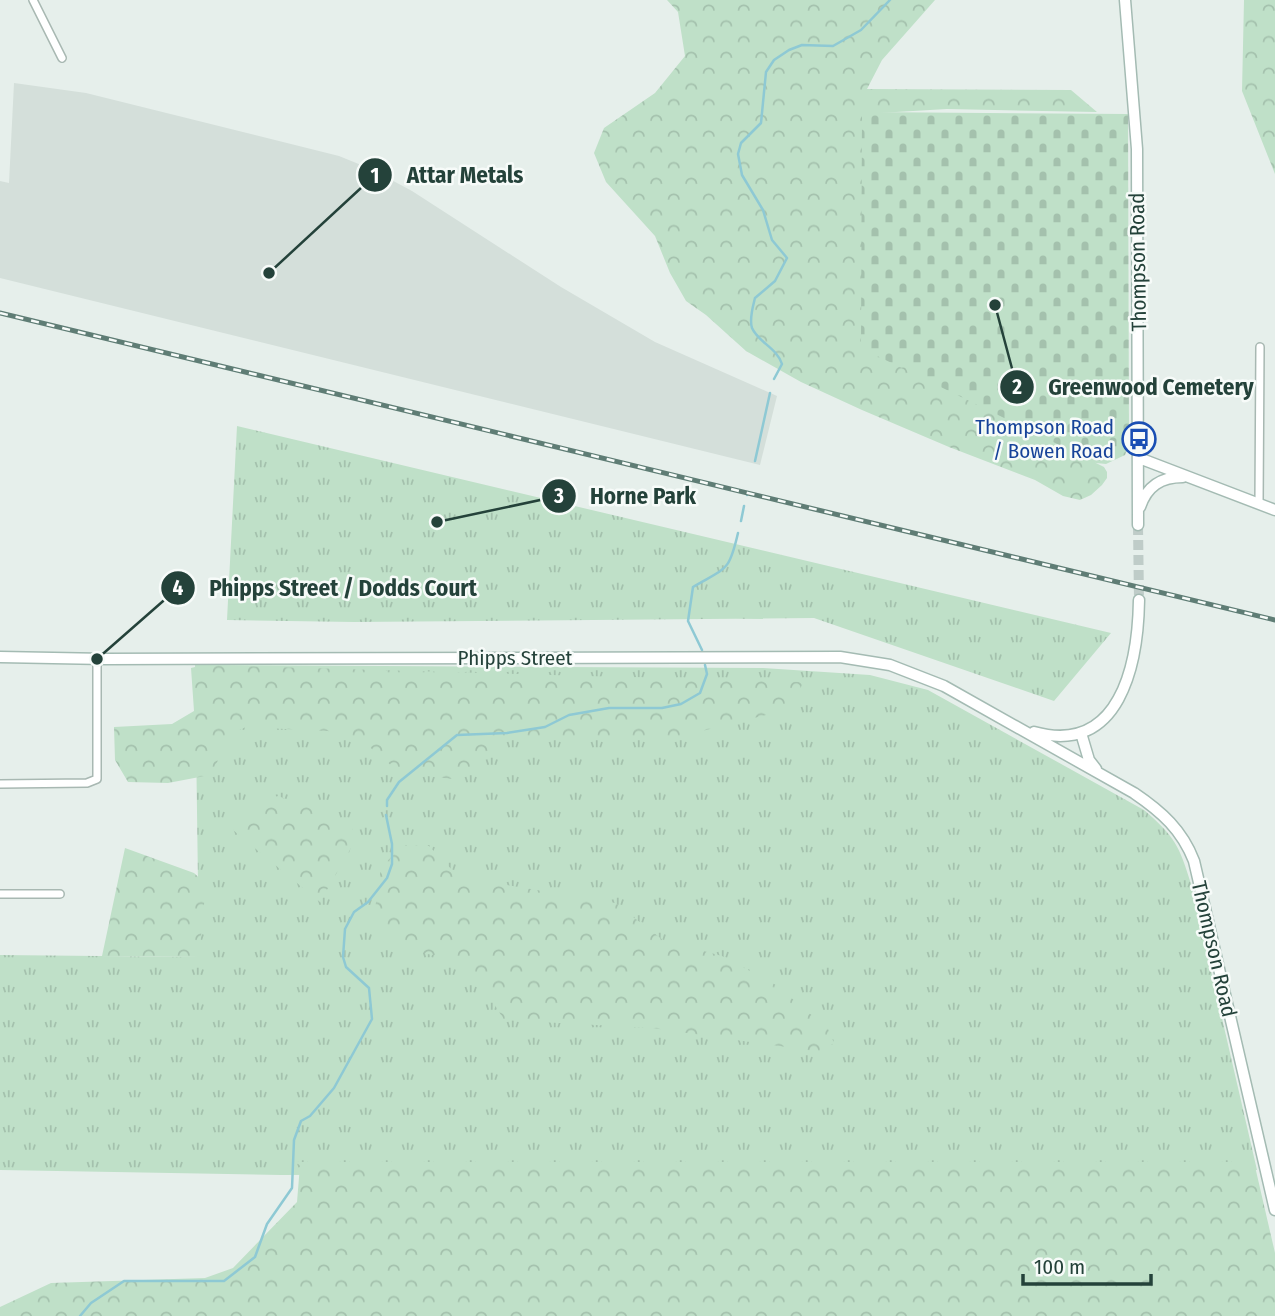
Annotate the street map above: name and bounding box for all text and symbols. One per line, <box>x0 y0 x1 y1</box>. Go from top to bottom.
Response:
callout: Attar Metals <box>358 153 537 197</box>
text: Attar Metals <box>406 161 523 189</box>
text: 1 <box>371 163 379 189</box>
street label: Thompson Road <box>1124 192 1152 332</box>
callout: Greenwood Cemetery <box>999 365 1268 409</box>
text: Greenwood Cemetery <box>1048 373 1255 401</box>
text: 2 <box>1011 374 1022 400</box>
place label: Thompson Road / Bowen Road <box>975 414 1114 464</box>
bus stop icon: Thompson Road / Bowen Road <box>1120 420 1158 458</box>
callout: Horne Park <box>541 474 710 518</box>
text: Horne Park <box>590 482 696 510</box>
text: 3 <box>553 483 564 509</box>
callout: Phipps Street / Dodds Court <box>161 566 491 610</box>
text: Phipps Street / Dodds Court <box>209 574 478 602</box>
text: 4 <box>173 575 184 601</box>
street label: Phipps Street <box>458 645 573 671</box>
street label: Thompson Road <box>1186 878 1242 1020</box>
scale bar <box>1023 1242 1151 1286</box>
text: 100 m <box>1034 1254 1085 1280</box>

